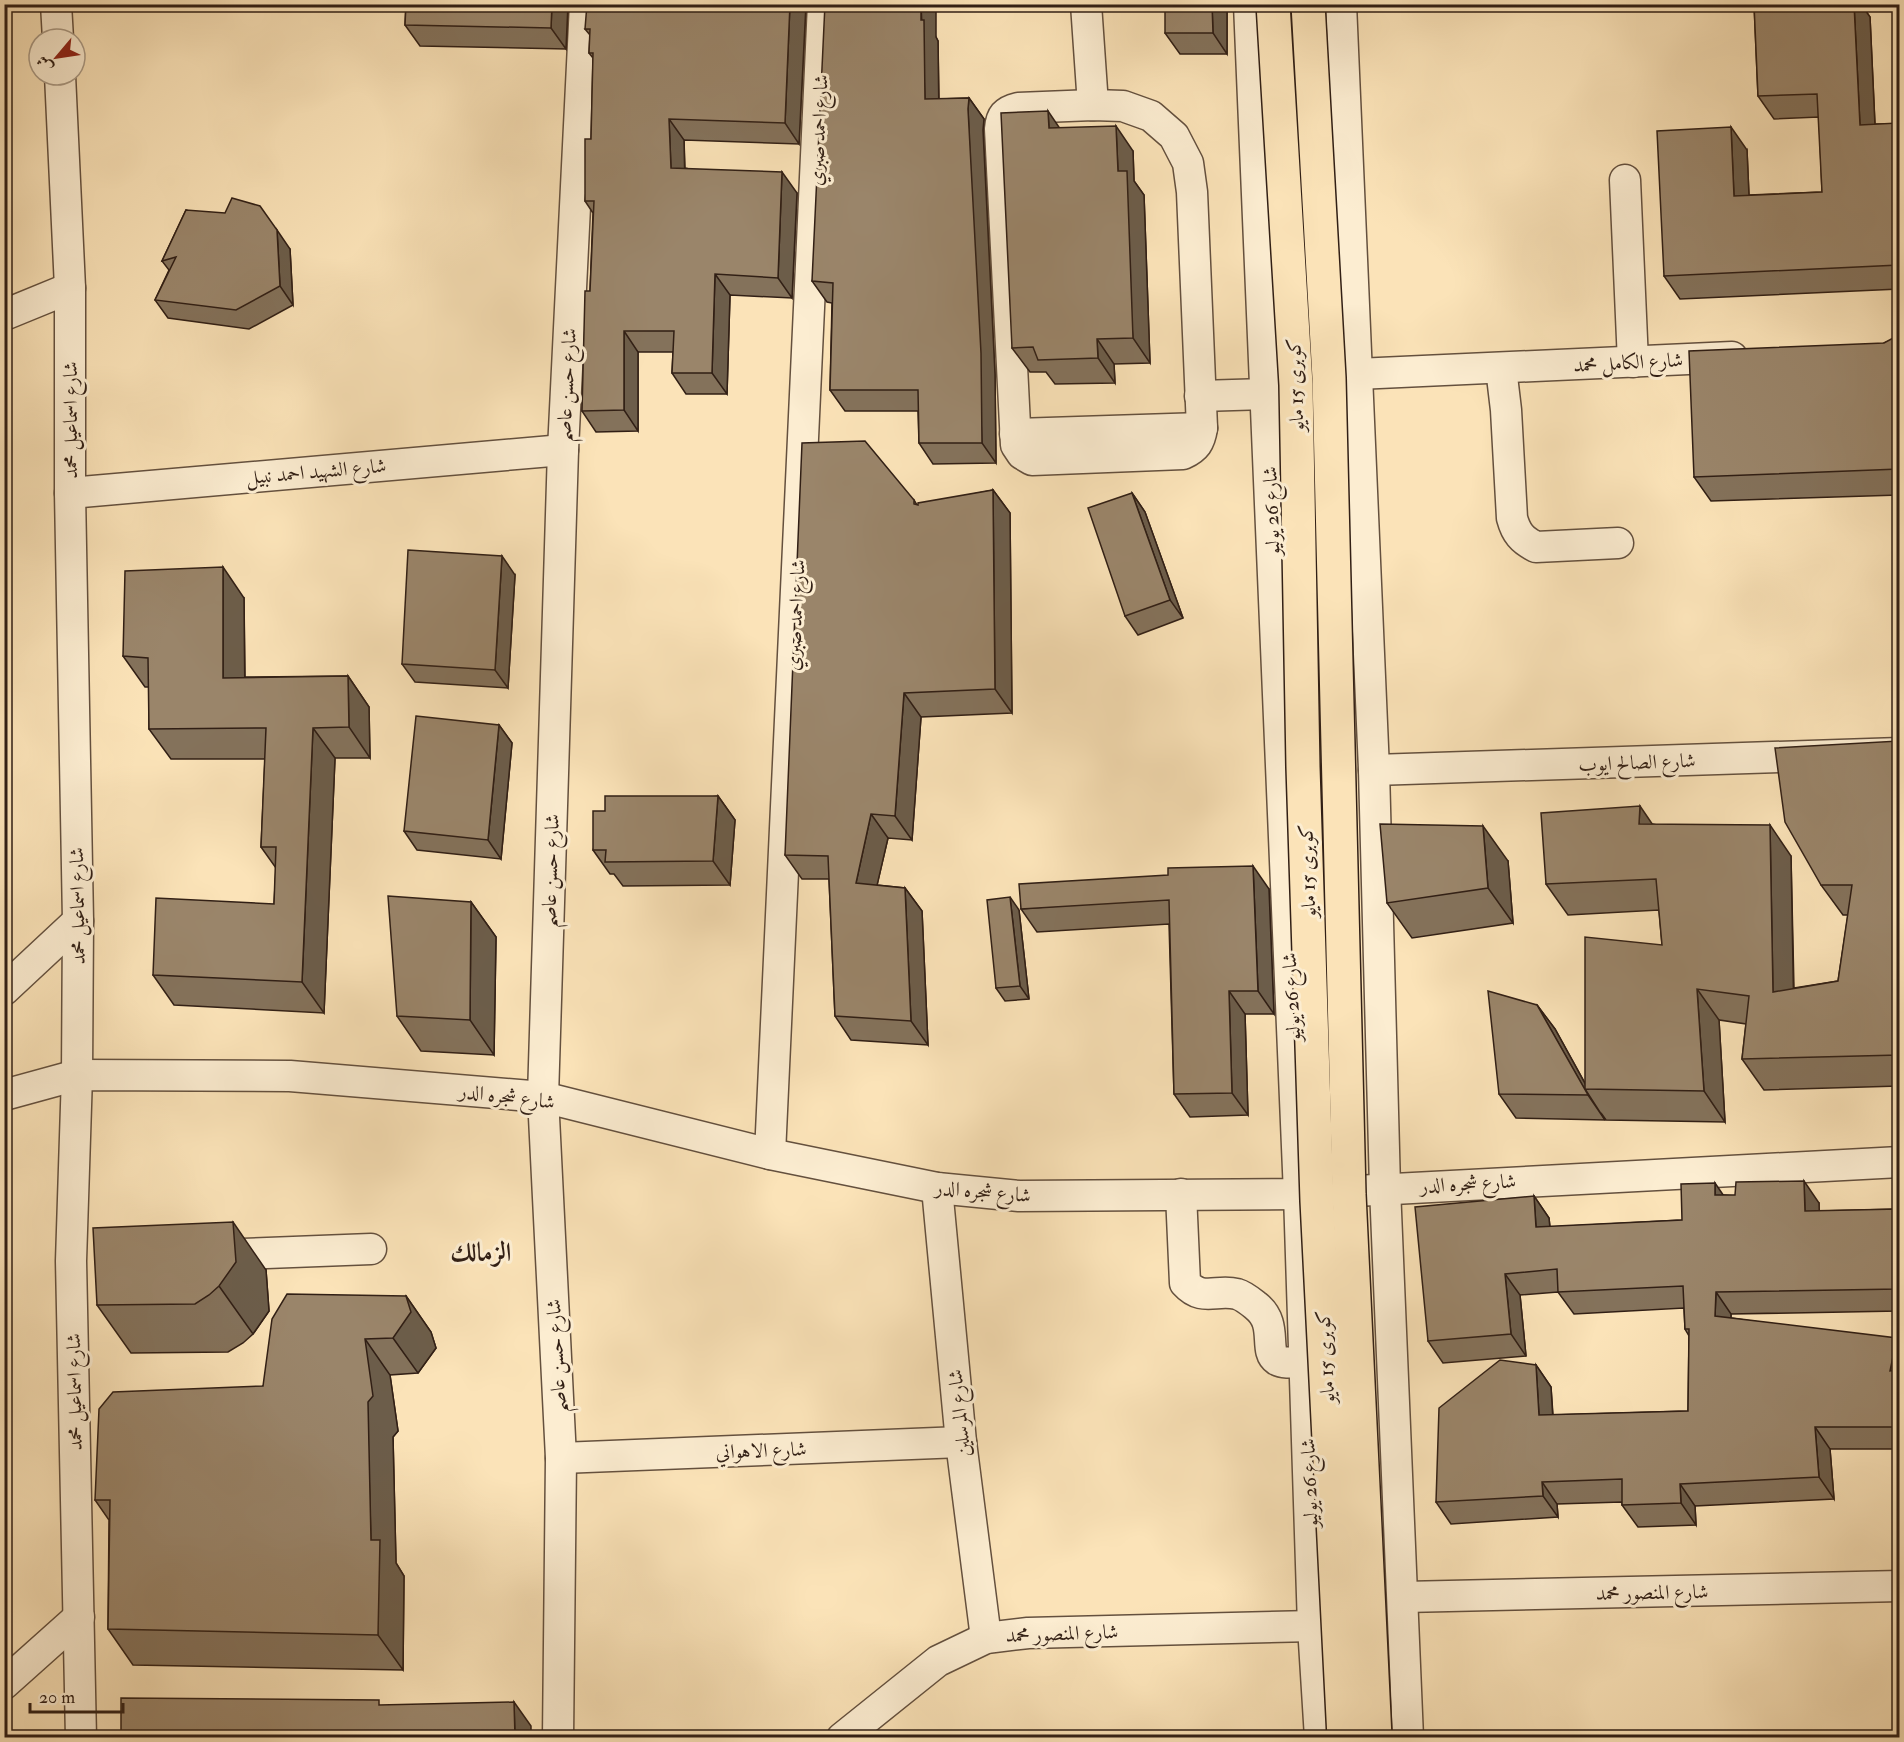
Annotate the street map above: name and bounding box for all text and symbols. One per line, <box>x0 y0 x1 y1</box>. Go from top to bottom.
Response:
north arrow <box>27 27 87 87</box>
text: ش <box>32 52 57 76</box>
street label: شارع احمد صبري <box>803 74 839 187</box>
street label: شارع حسن عاصم <box>551 327 589 443</box>
street label: كوبرى 15 مايو <box>1281 338 1310 434</box>
street label: شارع الكامل محمد <box>1572 347 1684 383</box>
street label: شارع اسماعيل محمد <box>58 361 88 479</box>
street label: شارع الشهيد احمد نبيل <box>245 453 388 495</box>
street label: شارع 26 يوليو <box>1257 466 1291 558</box>
street label: شارع احمد صبري <box>780 559 816 672</box>
street label: شارع الصالح ايوب <box>1578 748 1696 782</box>
street label: شارع حسن عاصم <box>536 813 572 929</box>
street label: كوبرى 15 مايو <box>1293 824 1322 920</box>
street label: شارع اسماعيل محمد <box>64 847 96 965</box>
street label: شارع 26 يوليو <box>1277 951 1311 1044</box>
street label: شارع شجره الدر <box>455 1078 556 1120</box>
street label: شارع شجره الدر <box>1417 1168 1517 1204</box>
street label: شارع شجره الدر <box>931 1175 1032 1213</box>
district label: الزمالك <box>451 1237 511 1269</box>
street label: شارع حسن عاصم <box>541 1298 579 1414</box>
street label: كوبرى 15 مايو <box>1311 1309 1341 1407</box>
street label: شارع اسماعيل محمد <box>61 1333 93 1451</box>
street label: شارع المرسلين <box>942 1367 981 1458</box>
street label: شارع الاهواني <box>715 1436 807 1470</box>
street label: شارع 26 يوليو <box>1295 1438 1329 1530</box>
street label: شارع المنصور محمد <box>1595 1579 1709 1611</box>
street label: شارع المنصور محمد <box>1005 1619 1119 1653</box>
scale bar <box>30 1676 123 1714</box>
text: 20 m <box>39 1686 75 1709</box>

